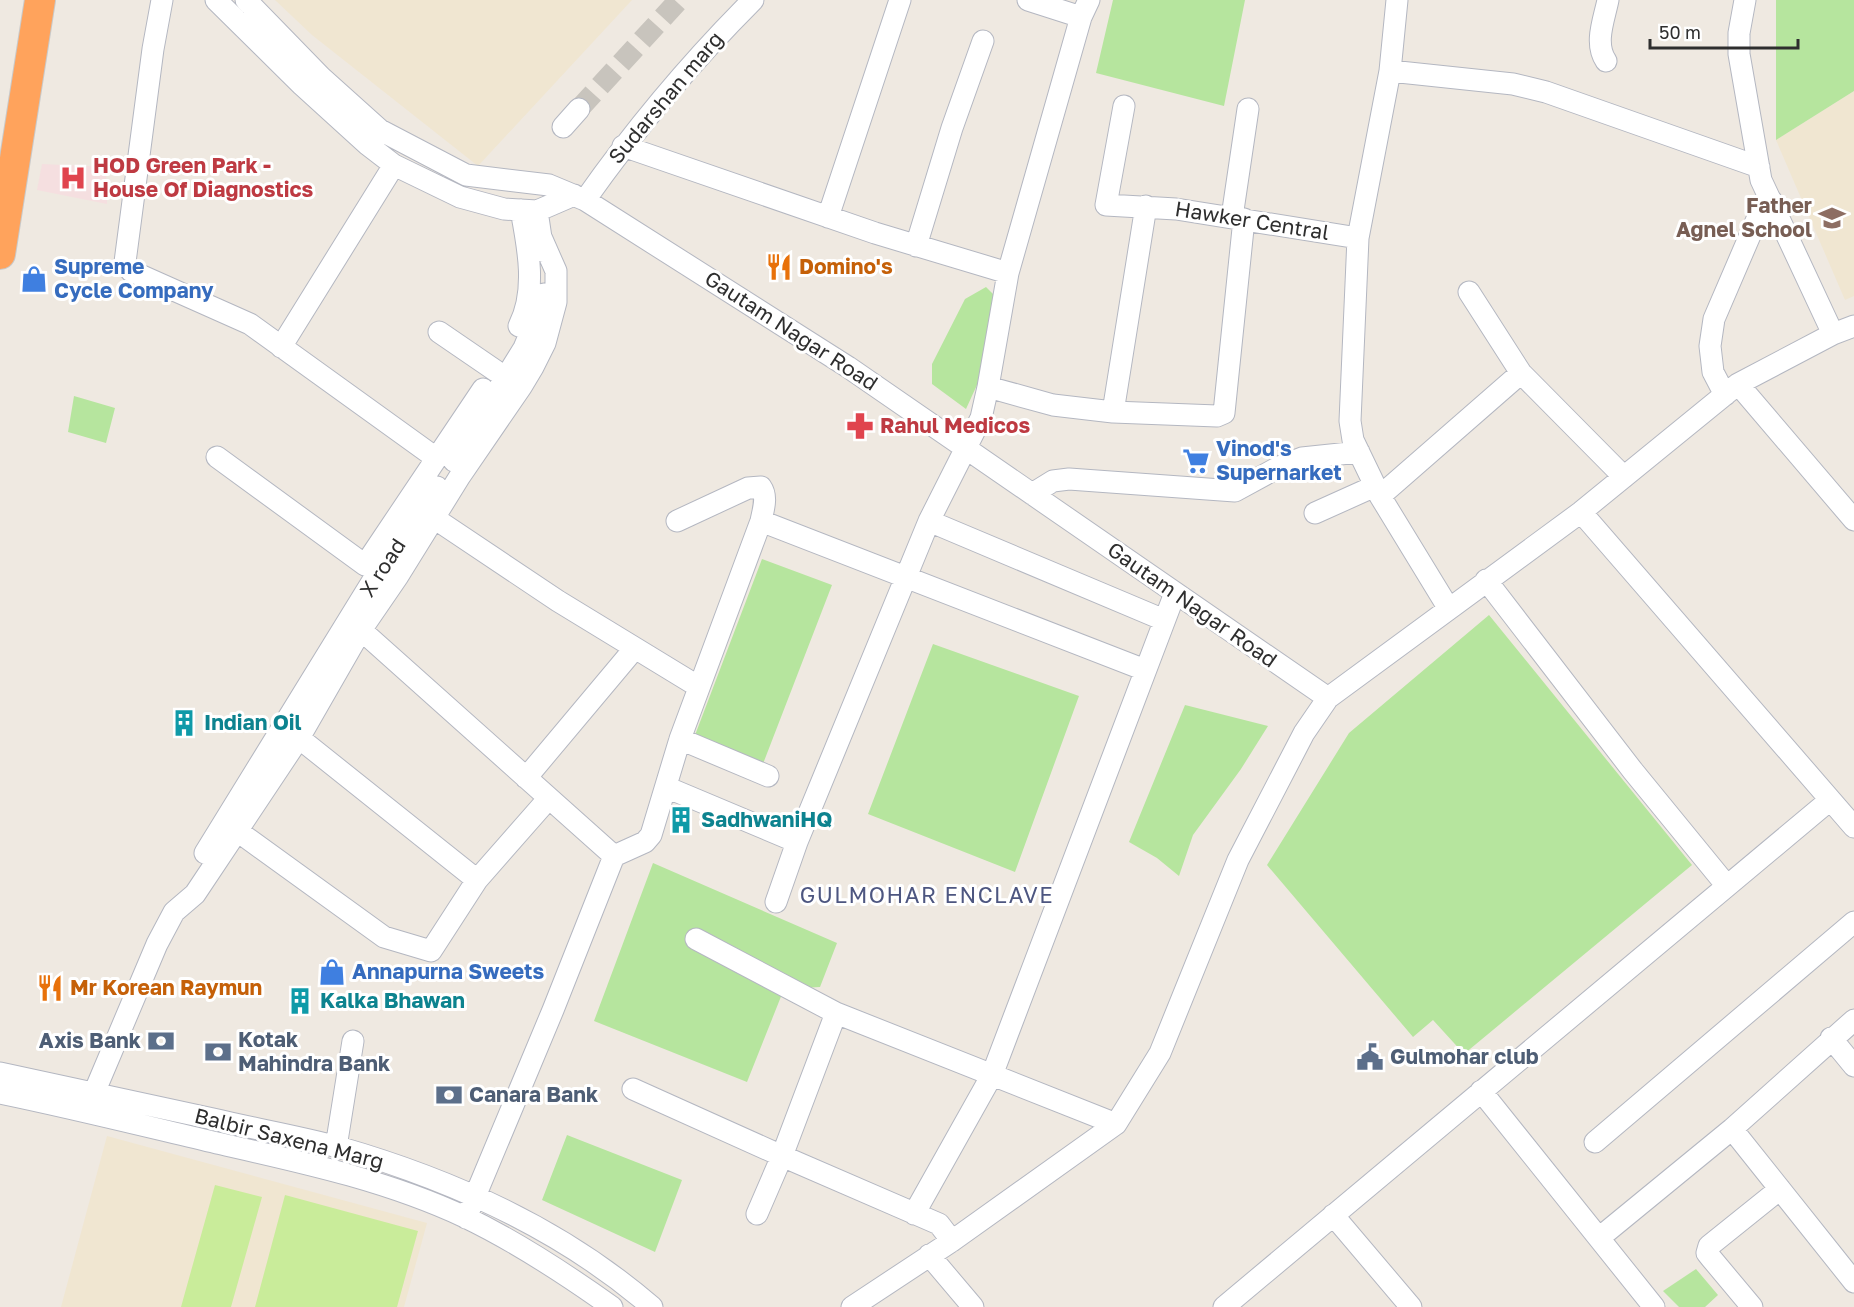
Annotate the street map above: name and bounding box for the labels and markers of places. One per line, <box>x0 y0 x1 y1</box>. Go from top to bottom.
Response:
place label: HOD Green Park - House Of Diagnostics <box>93 152 314 202</box>
hospital icon: HOD Green Park - House Of Diagnostics <box>58 163 88 193</box>
place label: Father Agnel School <box>1676 192 1812 242</box>
school or university icon: Father Agnel School <box>1817 203 1847 233</box>
restaurant icon: Domino's <box>764 252 794 282</box>
place label: Supreme Cycle Company <box>54 253 214 303</box>
place label: Domino's <box>799 253 893 279</box>
shop icon: Supreme Cycle Company <box>19 264 49 294</box>
pharmacy icon: Rahul Medicos <box>845 411 875 441</box>
place label: Rahul Medicos <box>880 412 1030 438</box>
place label: Vinod's Supernarket <box>1216 435 1342 485</box>
supermarket icon: Vinod's Supernarket <box>1181 446 1211 476</box>
building icon: Indian Oil <box>169 708 199 738</box>
place label: Indian Oil <box>204 709 302 735</box>
building icon: SadhwaniHQ <box>666 805 696 835</box>
place label: SadhwaniHQ <box>701 806 832 832</box>
shop icon: Annapurna Sweets <box>317 957 347 987</box>
place label: Annapurna Sweets <box>352 958 544 984</box>
restaurant icon: Mr Korean Raymun <box>35 973 65 1003</box>
place label: Mr Korean Raymun <box>70 974 262 1000</box>
building icon: Kalka Bhawan <box>285 986 315 1016</box>
place label: Kalka Bhawan <box>320 987 465 1013</box>
bank icon: Axis Bank <box>146 1026 176 1056</box>
place label: Kotak Mahindra Bank <box>238 1026 390 1076</box>
place label: Axis Bank <box>39 1027 141 1053</box>
bank icon: Kotak Mahindra Bank <box>203 1037 233 1067</box>
public building icon: Gulmohar club <box>1355 1042 1385 1072</box>
place label: Gulmohar club <box>1390 1043 1539 1069</box>
bank icon: Canara Bank <box>434 1080 464 1110</box>
place label: Canara Bank <box>469 1081 598 1107</box>

